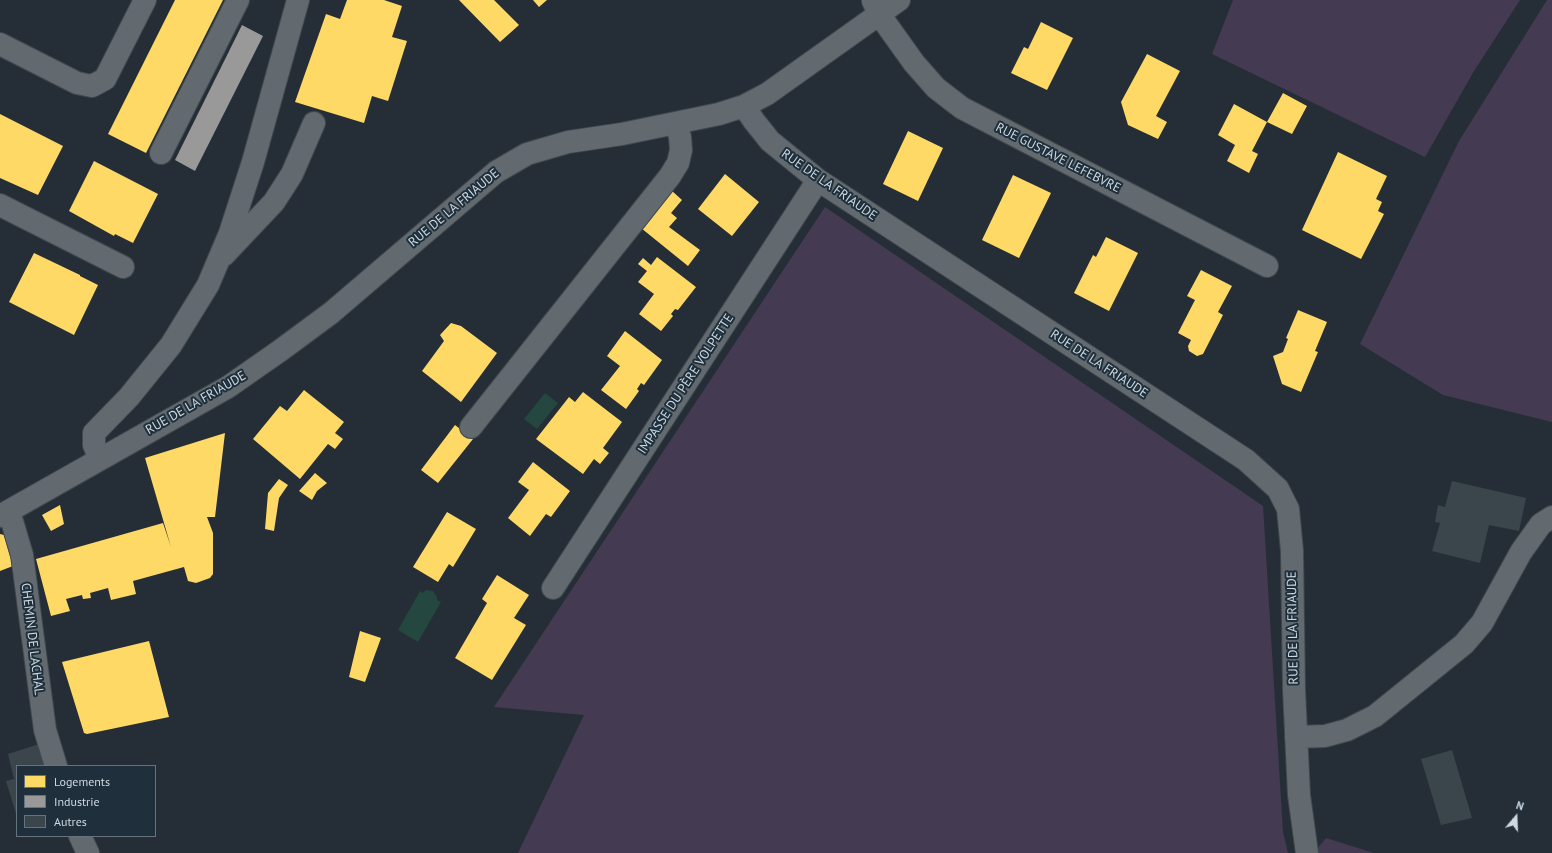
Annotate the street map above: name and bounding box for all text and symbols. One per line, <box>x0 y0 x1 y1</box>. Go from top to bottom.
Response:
street label: RUE GUSTAVE LEFEBVRE <box>993 120 1123 196</box>
street label: RUE DE LA FRIAUDE <box>778 146 880 224</box>
street label: RUE DE LA FRIAUDE <box>406 166 502 250</box>
street label: IMPASSE DU PÈRE VOLPETTE <box>635 311 737 457</box>
street label: RUE DE LA FRIAUDE <box>1047 327 1151 401</box>
street label: RUE DE LA FRIAUDE <box>143 368 249 438</box>
street label: RUE DE LA FRIAUDE <box>1284 571 1302 685</box>
street label: CHEMIN DE LACHAL <box>17 582 47 696</box>
legend <box>16 765 156 837</box>
text: Logements <box>54 774 110 789</box>
text: Industrie <box>54 794 100 809</box>
north arrow <box>1496 797 1536 837</box>
text: N <box>1514 798 1526 813</box>
text: Autres <box>54 814 87 829</box>

